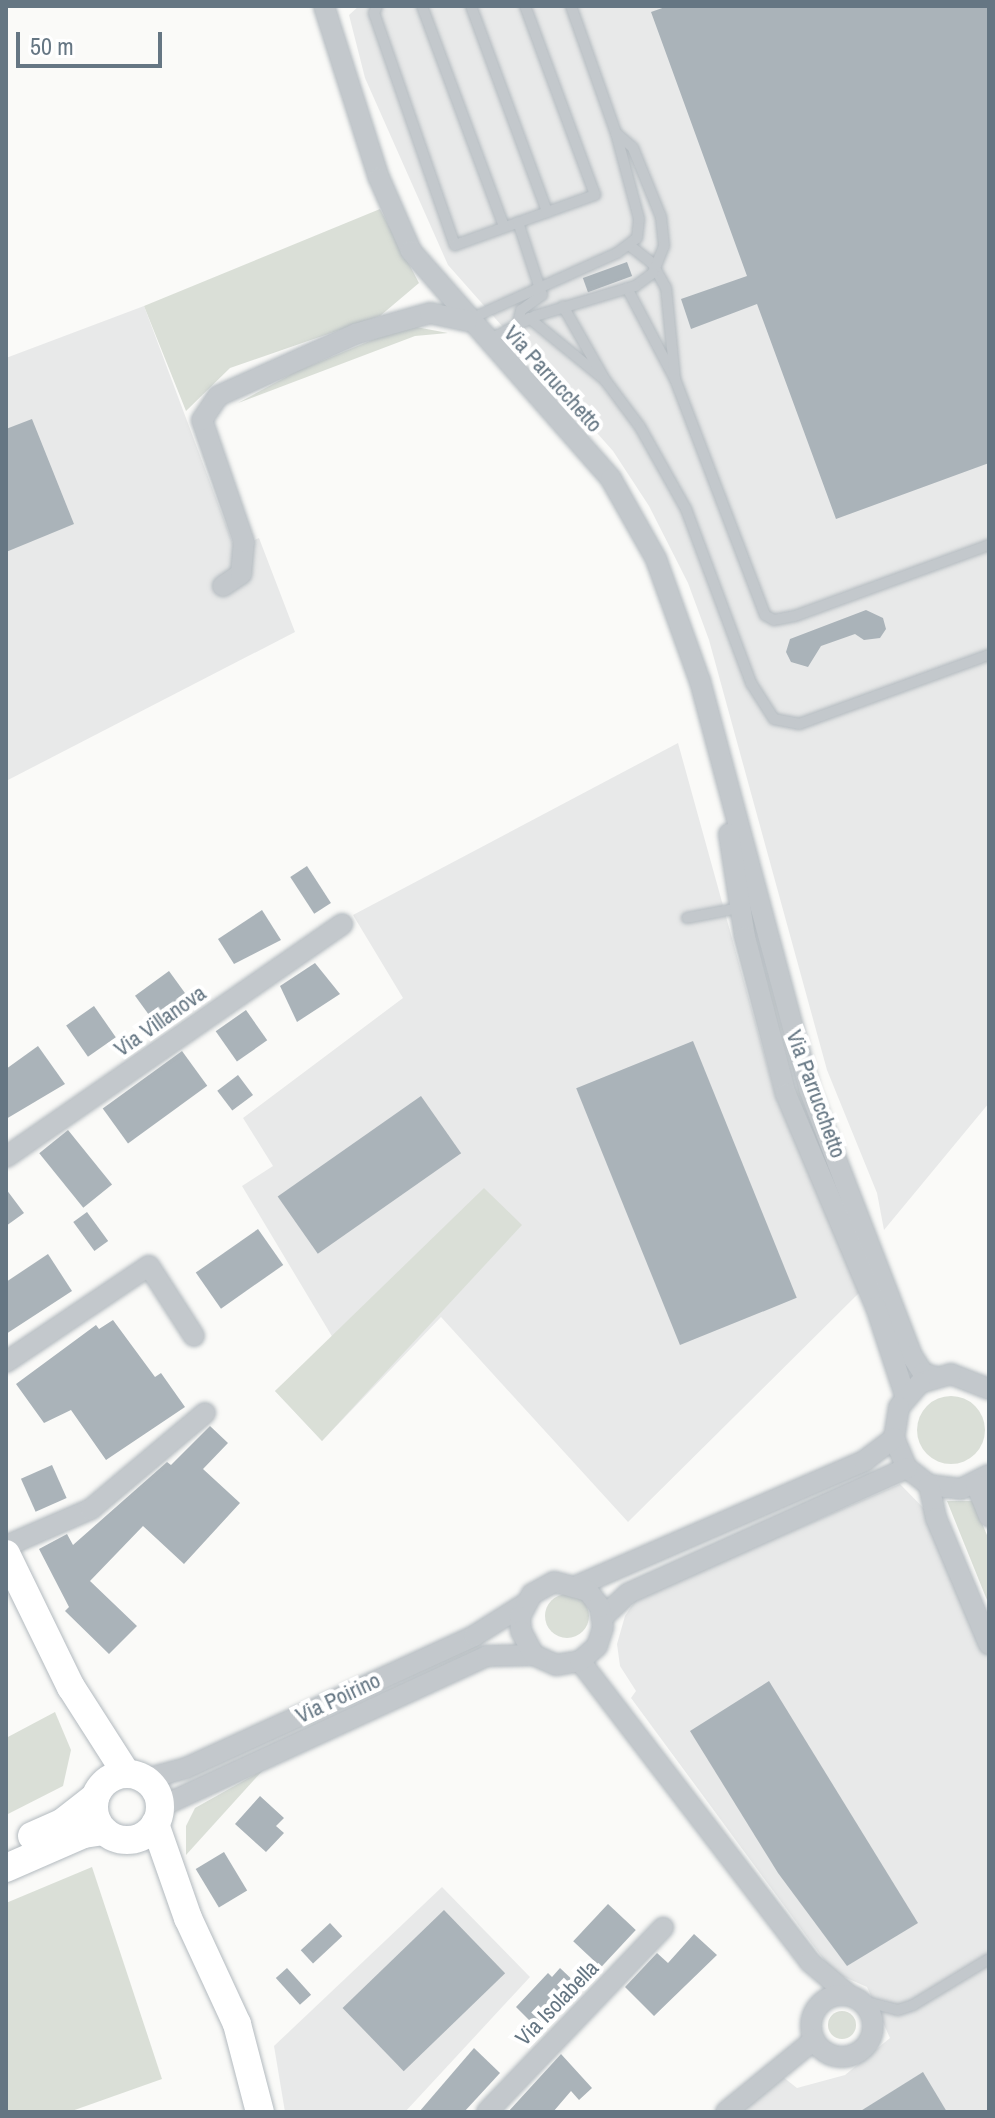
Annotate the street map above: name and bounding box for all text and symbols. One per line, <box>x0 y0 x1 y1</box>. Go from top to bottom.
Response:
scale bar <box>20 16 166 66</box>
text: 50 m <box>30 30 74 62</box>
street label: Via Parrucchetto <box>498 320 608 438</box>
street label: Via Villanova <box>109 980 211 1062</box>
street label: Via Parrucchetto <box>781 1026 851 1162</box>
street label: Via Poirino <box>292 1667 384 1729</box>
street label: Via Isolabella <box>510 1955 604 2051</box>

